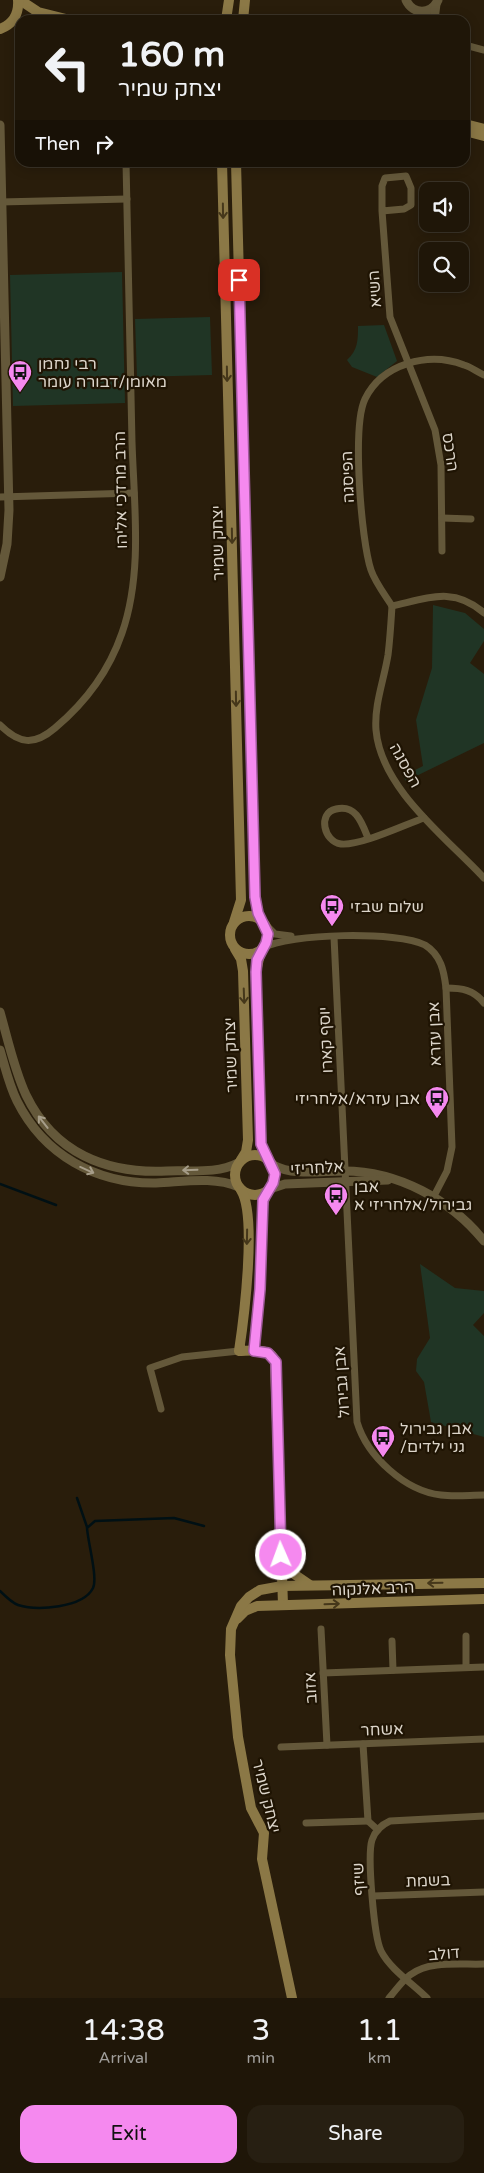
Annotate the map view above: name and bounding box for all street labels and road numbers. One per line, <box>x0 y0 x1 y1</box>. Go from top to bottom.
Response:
street label: השיא <box>364 270 386 308</box>
street label: הרב מרדכי אליהו <box>110 431 132 549</box>
street label: הרכס <box>437 431 463 473</box>
street label: הפיסגה <box>337 450 359 503</box>
street label: יצחק שמיר <box>207 505 229 581</box>
street label: הפסגה <box>385 740 426 791</box>
street label: אבן עזרא <box>424 1001 446 1067</box>
street label: יוסף קארו <box>314 1006 338 1074</box>
street label: יצחק שמיר <box>220 1017 242 1093</box>
street label: אלחריזי <box>290 1157 344 1179</box>
street label: אבן גבירול <box>330 1345 354 1419</box>
street label: הרב אלנקוה <box>331 1578 415 1600</box>
street label: אזוב <box>300 1672 322 1704</box>
street label: אשחר <box>360 1719 404 1741</box>
street label: יצחק שמיר <box>247 1757 285 1835</box>
street label: שיזף <box>348 1862 370 1896</box>
street label: בשמת <box>405 1870 451 1892</box>
street label: דולב <box>427 1943 461 1965</box>

